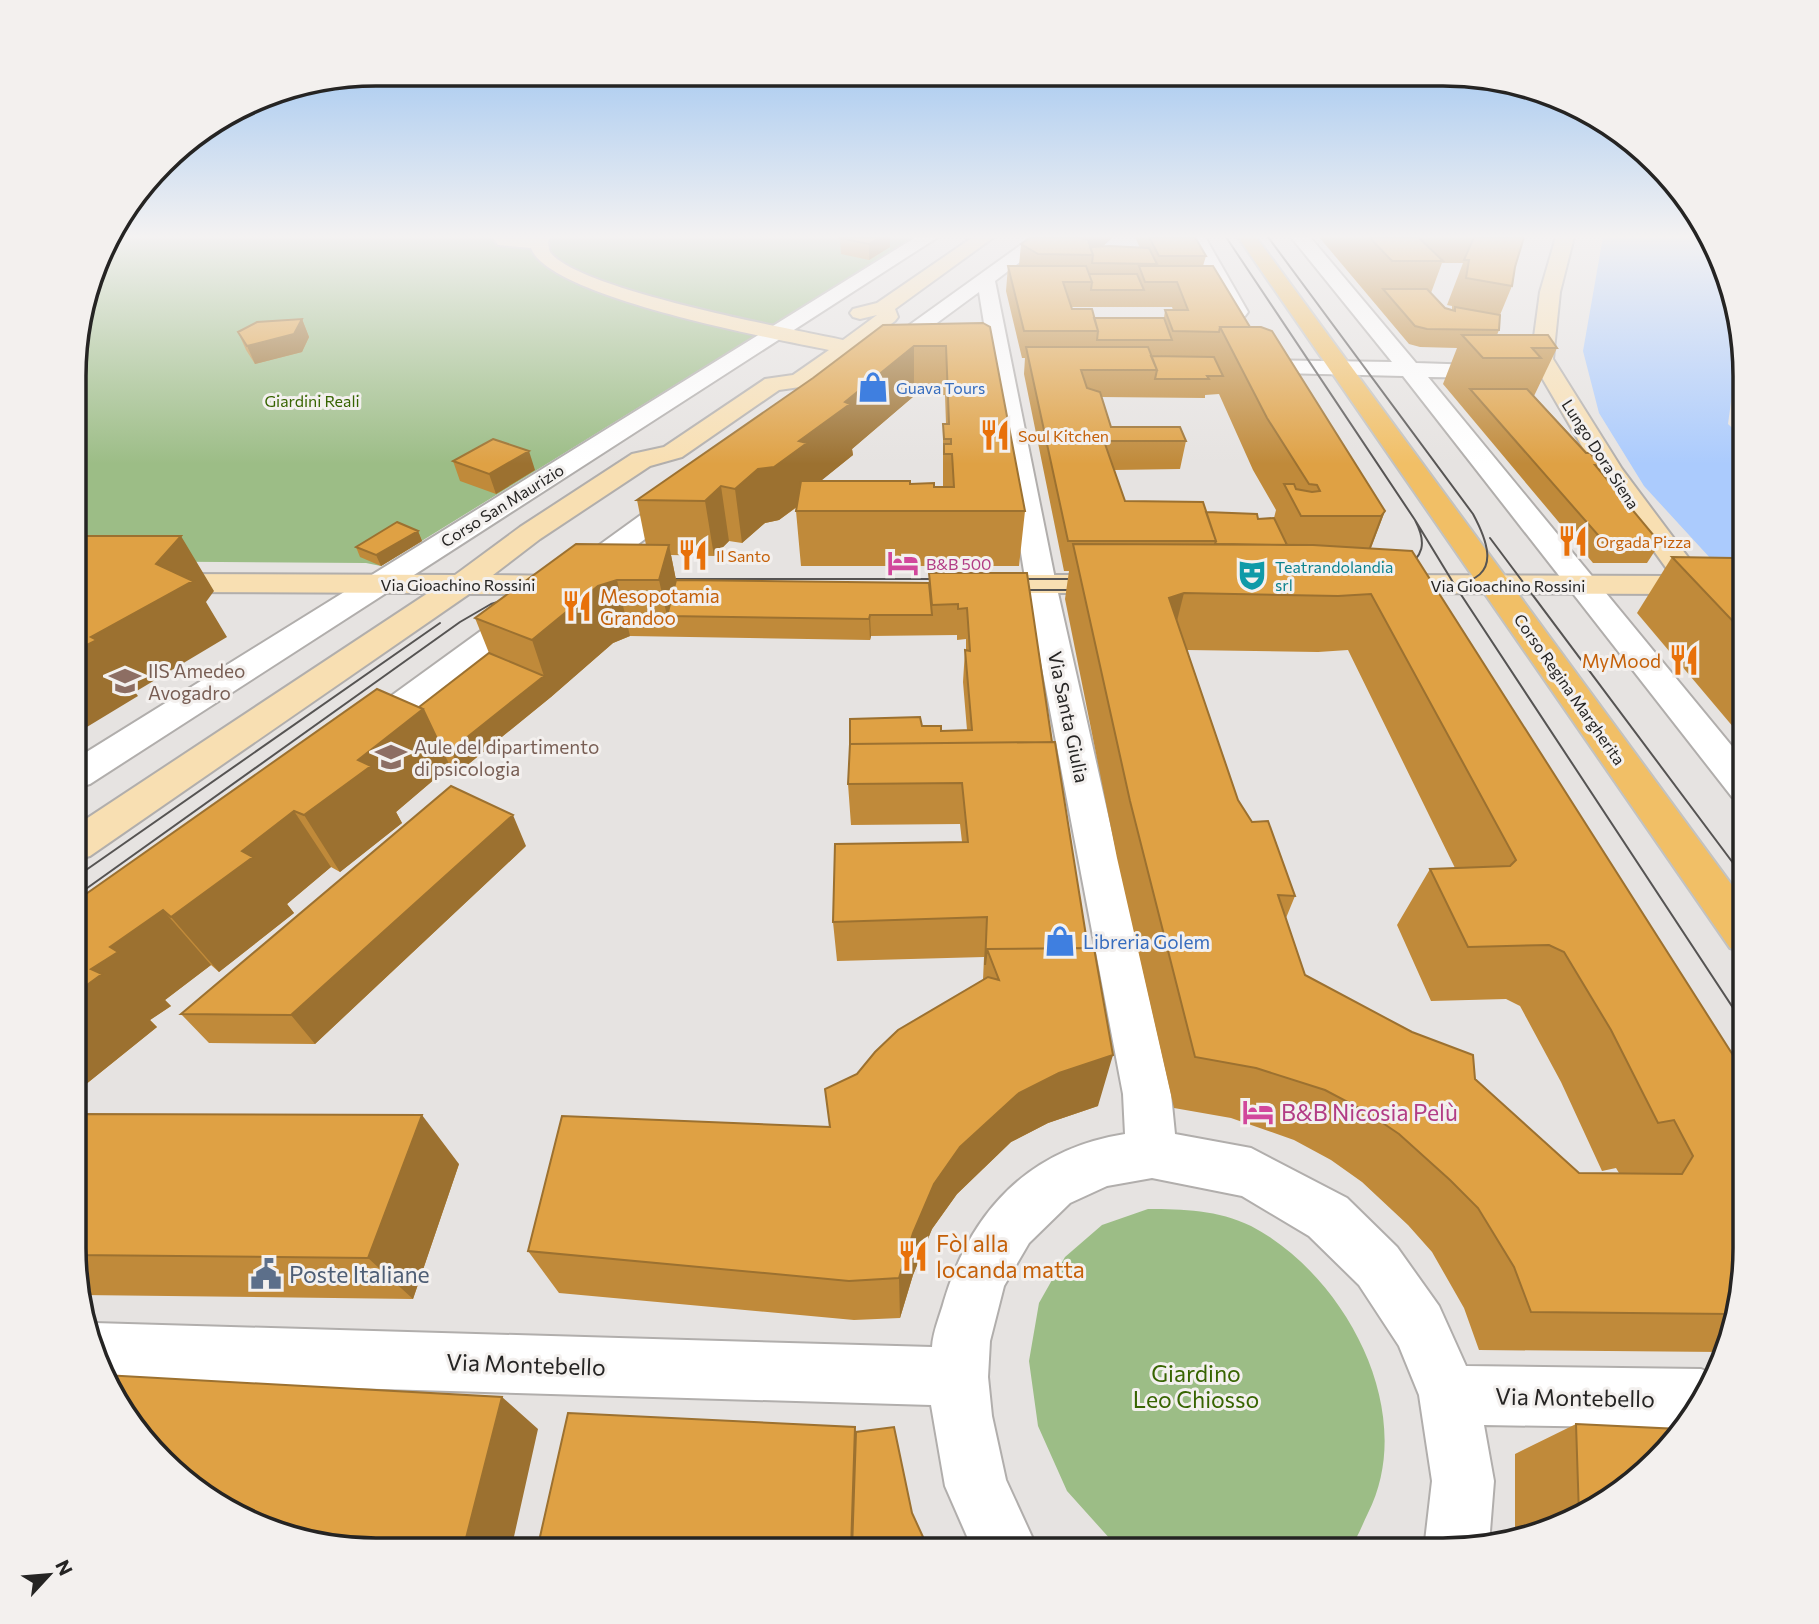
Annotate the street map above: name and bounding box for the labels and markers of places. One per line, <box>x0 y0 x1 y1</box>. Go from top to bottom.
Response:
shop icon: Guava Tours <box>856 370 890 404</box>
place label: Guava Tours <box>896 378 985 397</box>
restaurant icon: Soul Kitchen <box>978 418 1012 452</box>
place label: Soul Kitchen <box>1018 426 1109 445</box>
restaurant icon: Orgada Pizza <box>1556 524 1590 558</box>
place label: Orgada Pizza <box>1596 532 1691 551</box>
restaurant icon: Il Santo <box>676 538 710 572</box>
place label: Il Santo <box>716 546 771 565</box>
hotel icon: B&B 500 <box>886 546 920 580</box>
place label: B&B 500 <box>926 554 992 573</box>
place label: Teatrandolandia srl <box>1275 557 1393 594</box>
theatre icon: Teatrandolandia srl <box>1235 558 1269 592</box>
place label: Mesopotamia Grandoo <box>600 584 720 629</box>
restaurant icon: Mesopotamia Grandoo <box>560 589 594 623</box>
restaurant icon: MyMood <box>1667 643 1701 677</box>
place label: MyMood <box>1582 649 1661 672</box>
place label: IIS Amedeo Avogadro <box>148 659 245 704</box>
school or university icon: IIS Amedeo Avogadro <box>108 664 142 698</box>
place label: Aule del dipartimento di psicologia <box>414 735 599 780</box>
school or university icon: Aule del dipartimento di psicologia <box>374 740 408 774</box>
shop icon: Libreria Golem <box>1043 924 1077 958</box>
place label: Libreria Golem <box>1083 930 1210 953</box>
hotel icon: B&B Nicosia Pelù <box>1241 1095 1275 1129</box>
place label: B&B Nicosia Pelù <box>1281 1098 1458 1126</box>
place label: Fòl alla locanda matta <box>936 1229 1085 1283</box>
restaurant icon: Fòl alla locanda matta <box>896 1239 930 1273</box>
public building icon: Poste Italiane <box>249 1257 283 1291</box>
place label: Poste Italiane <box>289 1260 430 1288</box>

